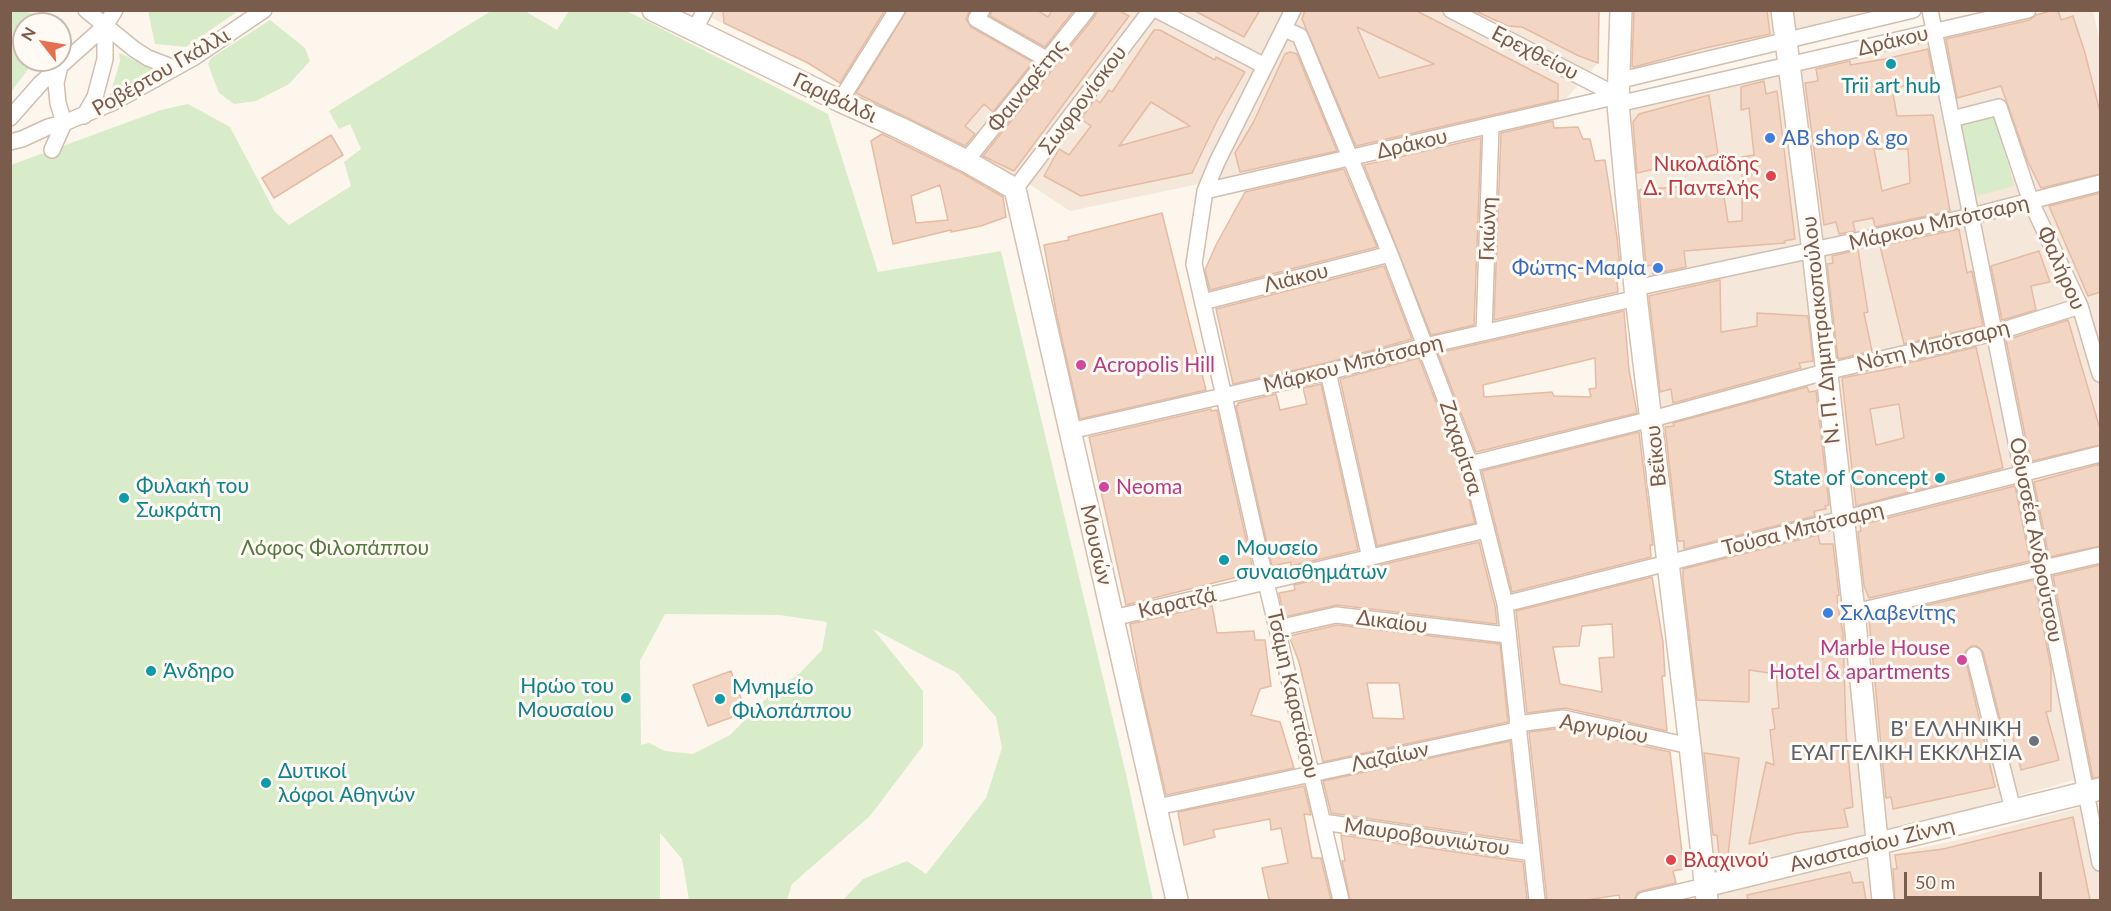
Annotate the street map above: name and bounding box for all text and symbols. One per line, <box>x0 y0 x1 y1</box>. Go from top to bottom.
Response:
north arrow <box>12 12 72 72</box>
street label: Ερεχθείου <box>1487 20 1583 86</box>
street label: Δράκου <box>1855 21 1931 61</box>
street label: Ροβέρτου Γκάλλι <box>88 22 234 122</box>
text: N <box>17 23 39 44</box>
street label: Φαιναρέτης <box>982 35 1072 137</box>
street label: Σωφρονίσκου <box>1034 41 1132 159</box>
marker: Trii art hub <box>1884 57 1898 71</box>
street label: Γαριβάλδι <box>789 68 881 128</box>
place label: Trii art hub <box>1841 73 1941 99</box>
street label: Δράκου <box>1374 124 1450 164</box>
place label: AB shop & go <box>1782 125 1908 151</box>
marker: AB shop & go <box>1763 131 1777 145</box>
place label: Νικολαΐδης Δ. Παντελής <box>1643 151 1759 201</box>
marker: Νικολαΐδης Δ. Παντελής <box>1764 169 1778 183</box>
street label: Μάρκου Μπότσαρη <box>1846 190 2032 256</box>
street label: Γκιώνη <box>1474 196 1502 262</box>
street label: Ν. Π. Δημητρακοπούλου <box>1796 215 1846 445</box>
street label: Φαλήρου <box>2031 222 2091 314</box>
place label: Φώτης-Μαρία <box>1512 255 1646 281</box>
street label: Λιάκου <box>1261 258 1331 298</box>
marker: Φώτης-Μαρία <box>1651 261 1665 275</box>
street label: Νότη Μπότσαρη <box>1854 315 2012 377</box>
street label: Μάρκου Μπότσαρη <box>1261 329 1445 399</box>
place label: Acropolis Hill <box>1093 352 1215 378</box>
marker: Acropolis Hill <box>1074 358 1088 372</box>
street label: Ζαχαρίτσα <box>1434 398 1488 498</box>
street label: Βεΐκου <box>1640 424 1672 488</box>
street label: Οδυσσέα Ανδρούτσου <box>2004 435 2068 645</box>
place label: State of Concept <box>1773 465 1928 491</box>
marker: State of Concept <box>1933 471 1947 485</box>
place label: Φυλακή του Σωκράτη <box>136 473 249 523</box>
place label: Neoma <box>1116 474 1182 500</box>
marker: Neoma <box>1097 480 1111 494</box>
marker: Φυλακή του Σωκράτη <box>117 491 131 505</box>
street label: Τούσα Μπότσαρη <box>1720 497 1886 561</box>
street label: Μουσών <box>1075 502 1117 588</box>
park label: Λόφος Φιλοπάππου <box>241 535 429 561</box>
place label: Μουσείο συναισθημάτων <box>1236 535 1387 585</box>
marker: Μουσείο συναισθημάτων <box>1217 553 1231 567</box>
street label: Καρατζά <box>1136 582 1218 624</box>
place label: Σκλαβενίτης <box>1840 600 1956 626</box>
street label: Δικαίου <box>1355 605 1429 639</box>
marker: Σκλαβενίτης <box>1821 606 1835 620</box>
street label: Τσάμη Καρατάσου <box>1261 607 1325 781</box>
place label: Marble House Hotel & apartments <box>1769 635 1950 685</box>
marker: Marble House Hotel & apartments <box>1955 653 1969 667</box>
place label: Άνδηρο <box>163 658 234 684</box>
marker: Άνδηρο <box>144 664 158 678</box>
place label: Ηρώο του Μουσαίου <box>517 673 614 723</box>
place label: Μνημείο Φιλοπάππου <box>732 674 852 724</box>
marker: Ηρώο του Μουσαίου <box>619 691 633 705</box>
marker: Μνημείο Φιλοπάππου <box>713 692 727 706</box>
street label: Αργυρίου <box>1558 709 1650 749</box>
place label: Β' ΕΛΛΗΝΙΚΗ ΕΥΑΓΓΕΛΙΚΗ ΕΚΚΛΗΣΙΑ <box>1790 716 2022 766</box>
marker: Β' ΕΛΛΗΝΙΚΗ ΕΥΑΓΓΕΛΙΚΗ ΕΚΚΛΗΣΙΑ <box>2027 734 2041 748</box>
street label: Λαζαίων <box>1349 736 1431 778</box>
place label: Δυτικοί λόφοι Αθηνών <box>278 758 415 808</box>
marker: Δυτικοί λόφοι Αθηνών <box>259 776 273 790</box>
street label: Αναστασίου Ζίννη <box>1787 812 1957 878</box>
street label: Μαυροβουνιώτου <box>1342 813 1512 861</box>
place label: Βλαχινού <box>1683 847 1769 873</box>
marker: Βλαχινού <box>1664 853 1678 867</box>
scale bar <box>1907 860 2045 898</box>
text: 50 m <box>1915 871 1955 893</box>

